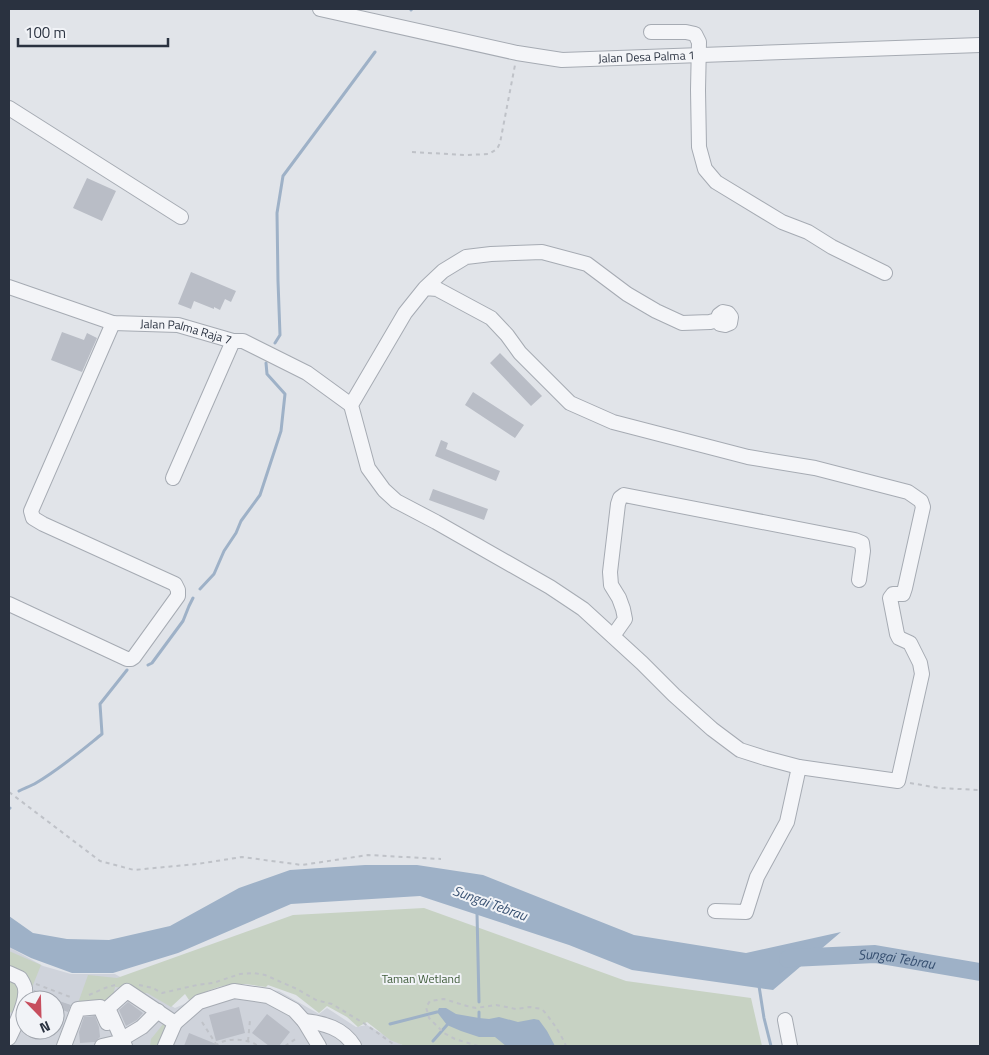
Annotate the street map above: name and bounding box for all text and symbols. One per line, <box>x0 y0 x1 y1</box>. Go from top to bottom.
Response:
scale bar <box>18 15 168 47</box>
text: 100 m <box>25 21 66 44</box>
street label: Jalan Desa Palma 1 <box>598 45 695 68</box>
street label: Jalan Palma Raja 7 <box>140 314 234 349</box>
water label: Sungai Tebrau <box>450 879 531 926</box>
water label: Sungai Tebrau <box>857 943 938 974</box>
park label: Taman Wetland <box>382 969 460 988</box>
north arrow <box>15 990 65 1040</box>
text: N <box>37 1016 54 1039</box>

